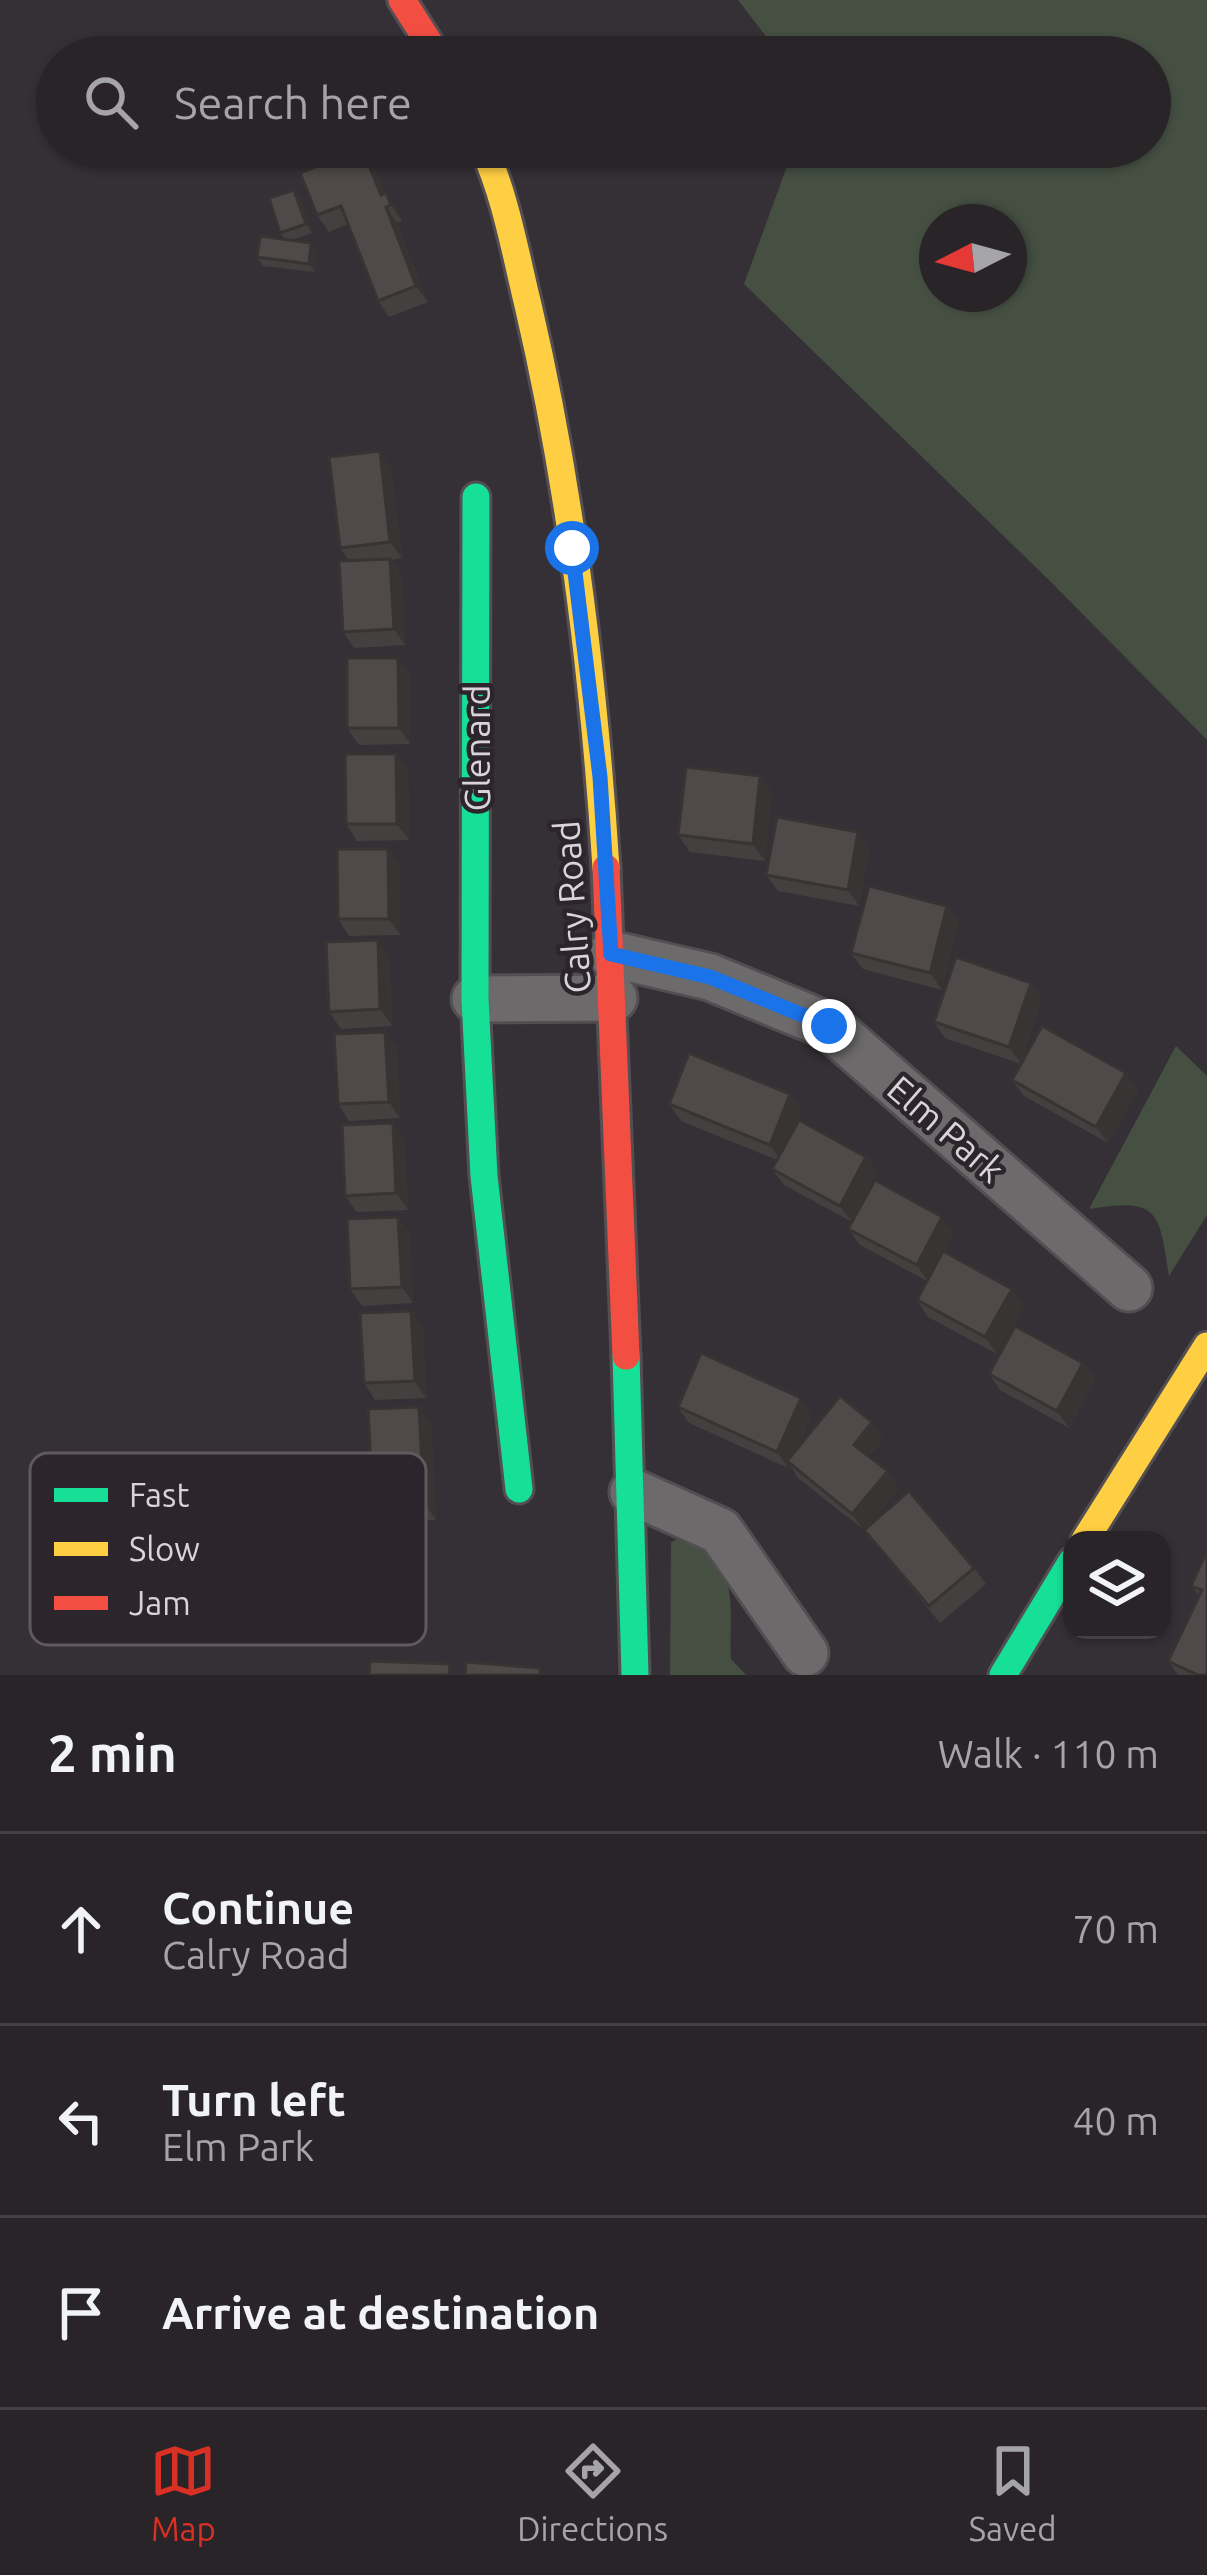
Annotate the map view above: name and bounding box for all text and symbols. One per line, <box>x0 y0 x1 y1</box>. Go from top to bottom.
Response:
search box <box>36 36 1171 168</box>
icon: search <box>78 69 144 135</box>
text: Search here <box>174 77 412 128</box>
north arrow <box>919 204 1027 312</box>
route start <box>545 521 599 575</box>
street label: Glenard <box>456 685 497 811</box>
street label: Calry Road <box>545 819 598 995</box>
route end <box>802 999 856 1053</box>
street label: Elm Park <box>880 1067 1013 1190</box>
legend <box>30 1453 426 1645</box>
text: Fast <box>129 1476 189 1513</box>
text: Slow <box>129 1530 200 1567</box>
map controls <box>1063 1531 1171 1639</box>
button: layers <box>1063 1531 1171 1639</box>
text: Jam <box>129 1584 191 1621</box>
text: 2 min <box>48 1724 177 1782</box>
text: Walk · 110 m <box>938 1732 1159 1775</box>
text: Continue <box>162 1882 354 1933</box>
icon: ahead <box>48 1896 114 1962</box>
text: 70 m <box>1072 1907 1159 1950</box>
text: Calry Road <box>162 1933 349 1976</box>
text: Turn left <box>162 2074 346 2125</box>
icon: left <box>48 2088 114 2154</box>
text: 40 m <box>1072 2099 1159 2142</box>
text: Elm Park <box>162 2125 314 2168</box>
icon: arrive <box>48 2280 114 2346</box>
text: Arrive at destination <box>162 2287 599 2338</box>
tab: Map <box>150 2438 216 2547</box>
tab: Directions <box>517 2438 668 2547</box>
tab: Saved <box>969 2438 1057 2547</box>

